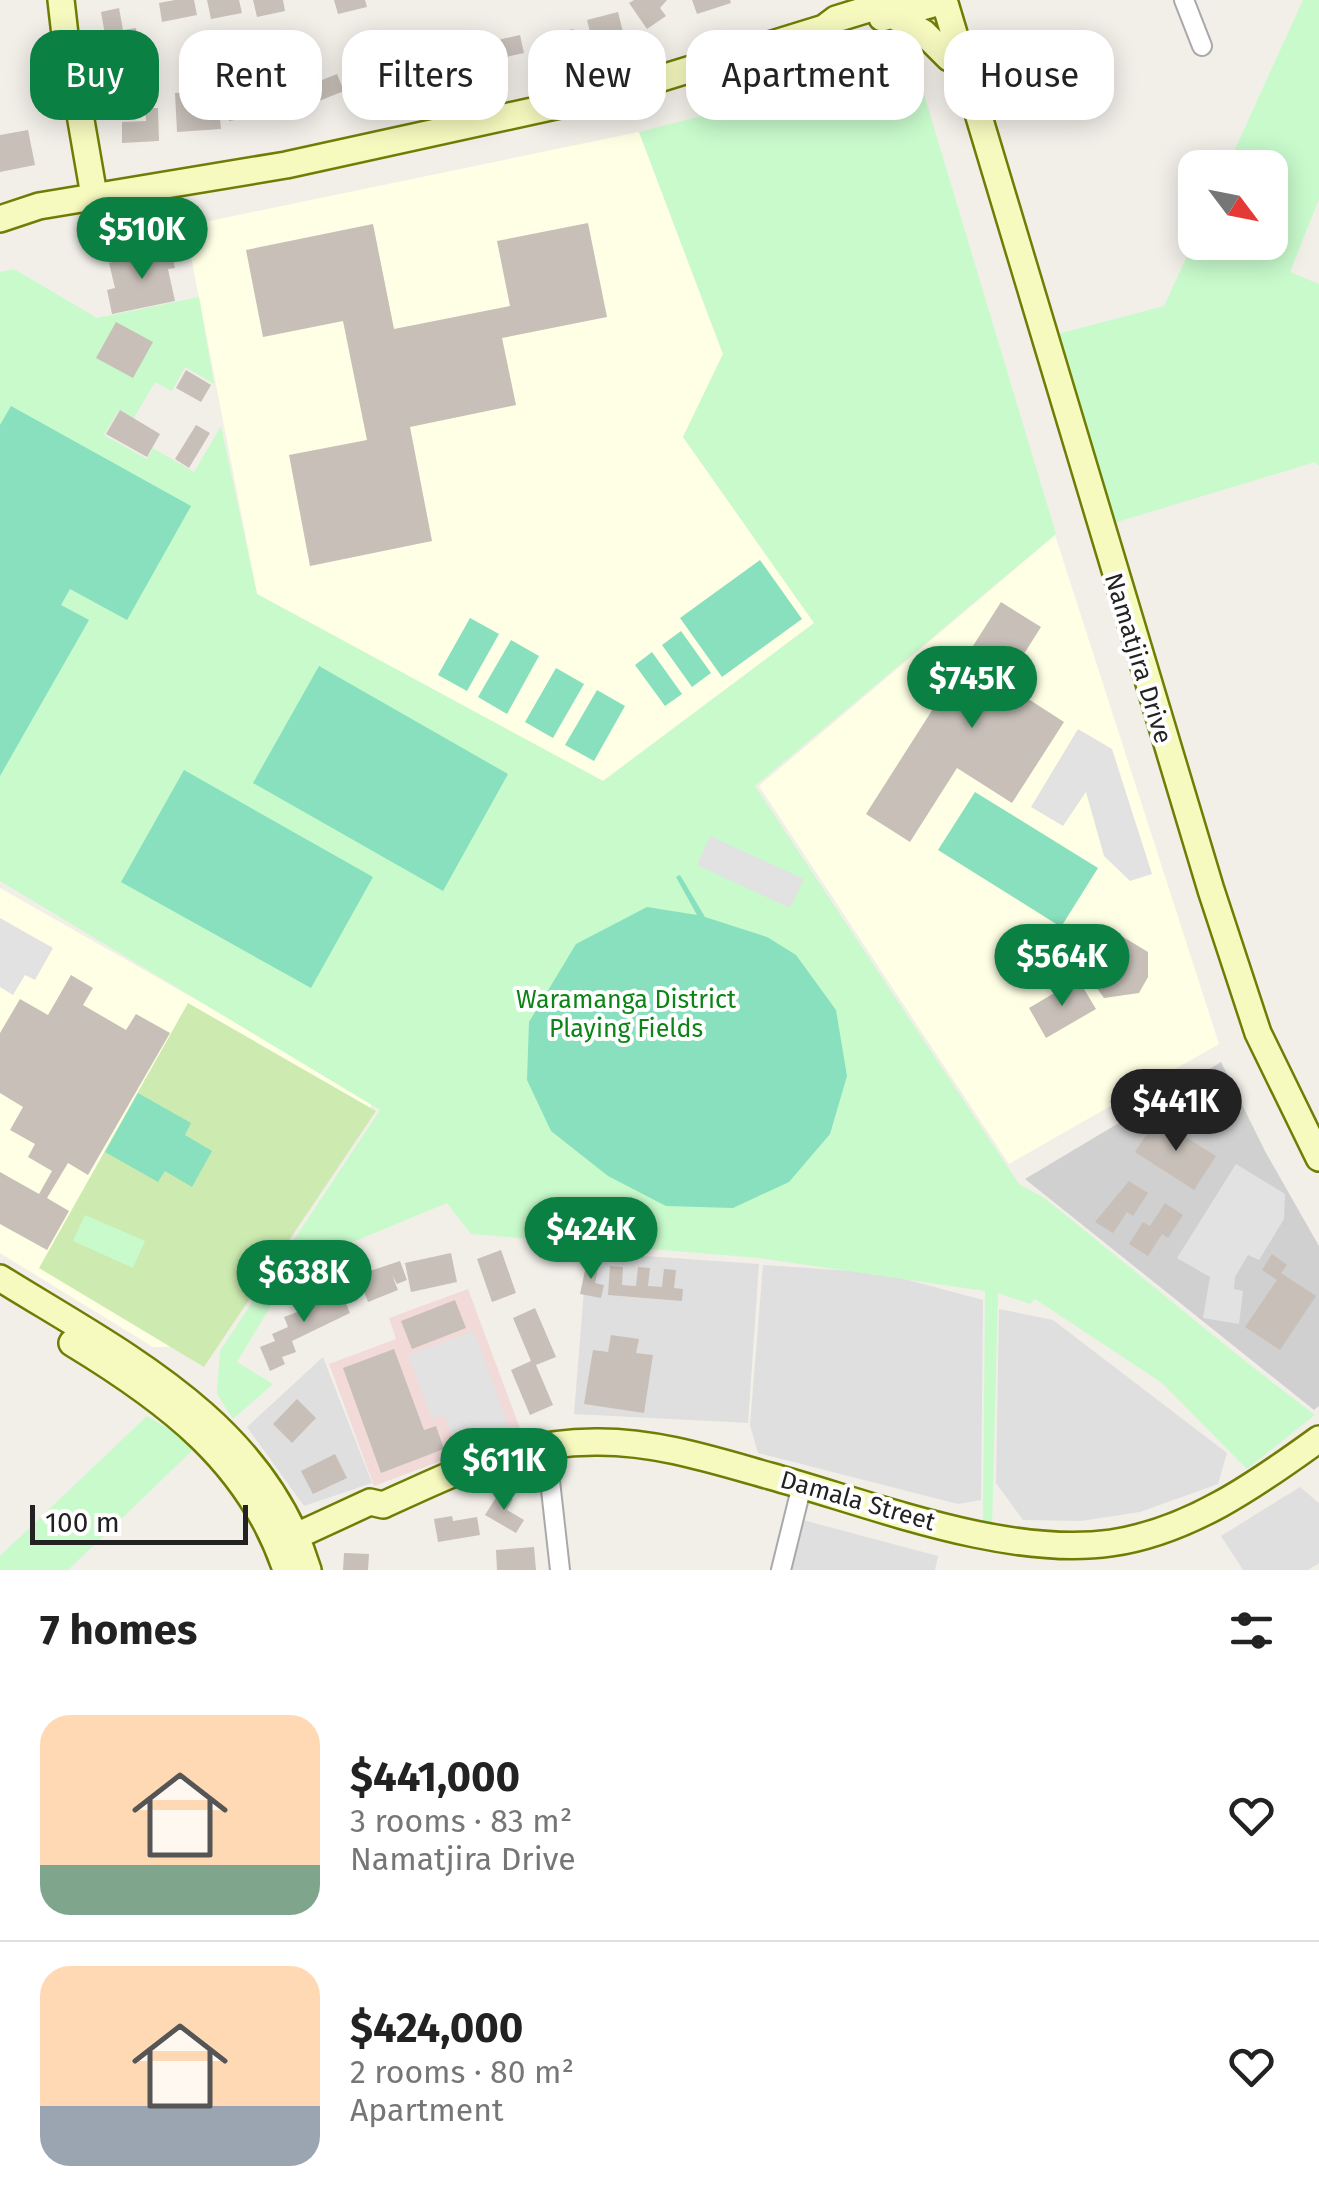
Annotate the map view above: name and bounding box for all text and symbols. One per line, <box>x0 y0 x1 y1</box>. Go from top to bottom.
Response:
chip: Buy <box>30 30 159 120</box>
chip: Rent <box>179 30 322 120</box>
chip: Filters <box>342 30 508 120</box>
chip: New <box>528 30 666 120</box>
chip: Apartment <box>686 30 924 120</box>
chip: House <box>944 30 1114 120</box>
north arrow <box>1178 150 1288 260</box>
map controls <box>1178 150 1288 260</box>
pin: $510K <box>72 197 212 282</box>
text: $510K <box>99 210 185 248</box>
street label: Namatjira Drive <box>1098 570 1178 747</box>
pin: $745K <box>902 646 1042 731</box>
text: $745K <box>929 659 1015 697</box>
pin: $564K <box>992 924 1132 1009</box>
text: $564K <box>1016 937 1108 975</box>
park label: Waramanga District Playing Fields <box>516 985 737 1044</box>
pin: $441K <box>1106 1069 1246 1154</box>
text: $441K <box>1133 1082 1219 1120</box>
pin: $424K <box>521 1197 661 1282</box>
text: $424K <box>547 1210 635 1248</box>
pin: $638K <box>234 1240 374 1325</box>
text: $638K <box>259 1253 349 1291</box>
pin: $611K <box>434 1428 574 1513</box>
text: $611K <box>462 1441 546 1479</box>
street label: Damala Street <box>777 1465 939 1538</box>
scale bar <box>30 1500 248 1544</box>
text: 100 m <box>45 1506 120 1539</box>
icon: filters <box>1224 1603 1279 1658</box>
text: 7 homes <box>40 1605 197 1655</box>
text: $441,000 <box>350 1752 520 1802</box>
icon: home <box>120 1755 240 1875</box>
icon: heart <box>1224 1788 1279 1843</box>
text: 3 rooms · 83 m² <box>350 1802 572 1840</box>
text: Namatjira Drive <box>350 1840 576 1878</box>
text: $424,000 <box>350 2003 523 2053</box>
icon: home <box>120 2006 240 2126</box>
icon: heart <box>1224 2039 1279 2094</box>
text: 2 rooms · 80 m² <box>350 2053 574 2091</box>
text: Apartment <box>350 2091 504 2129</box>

